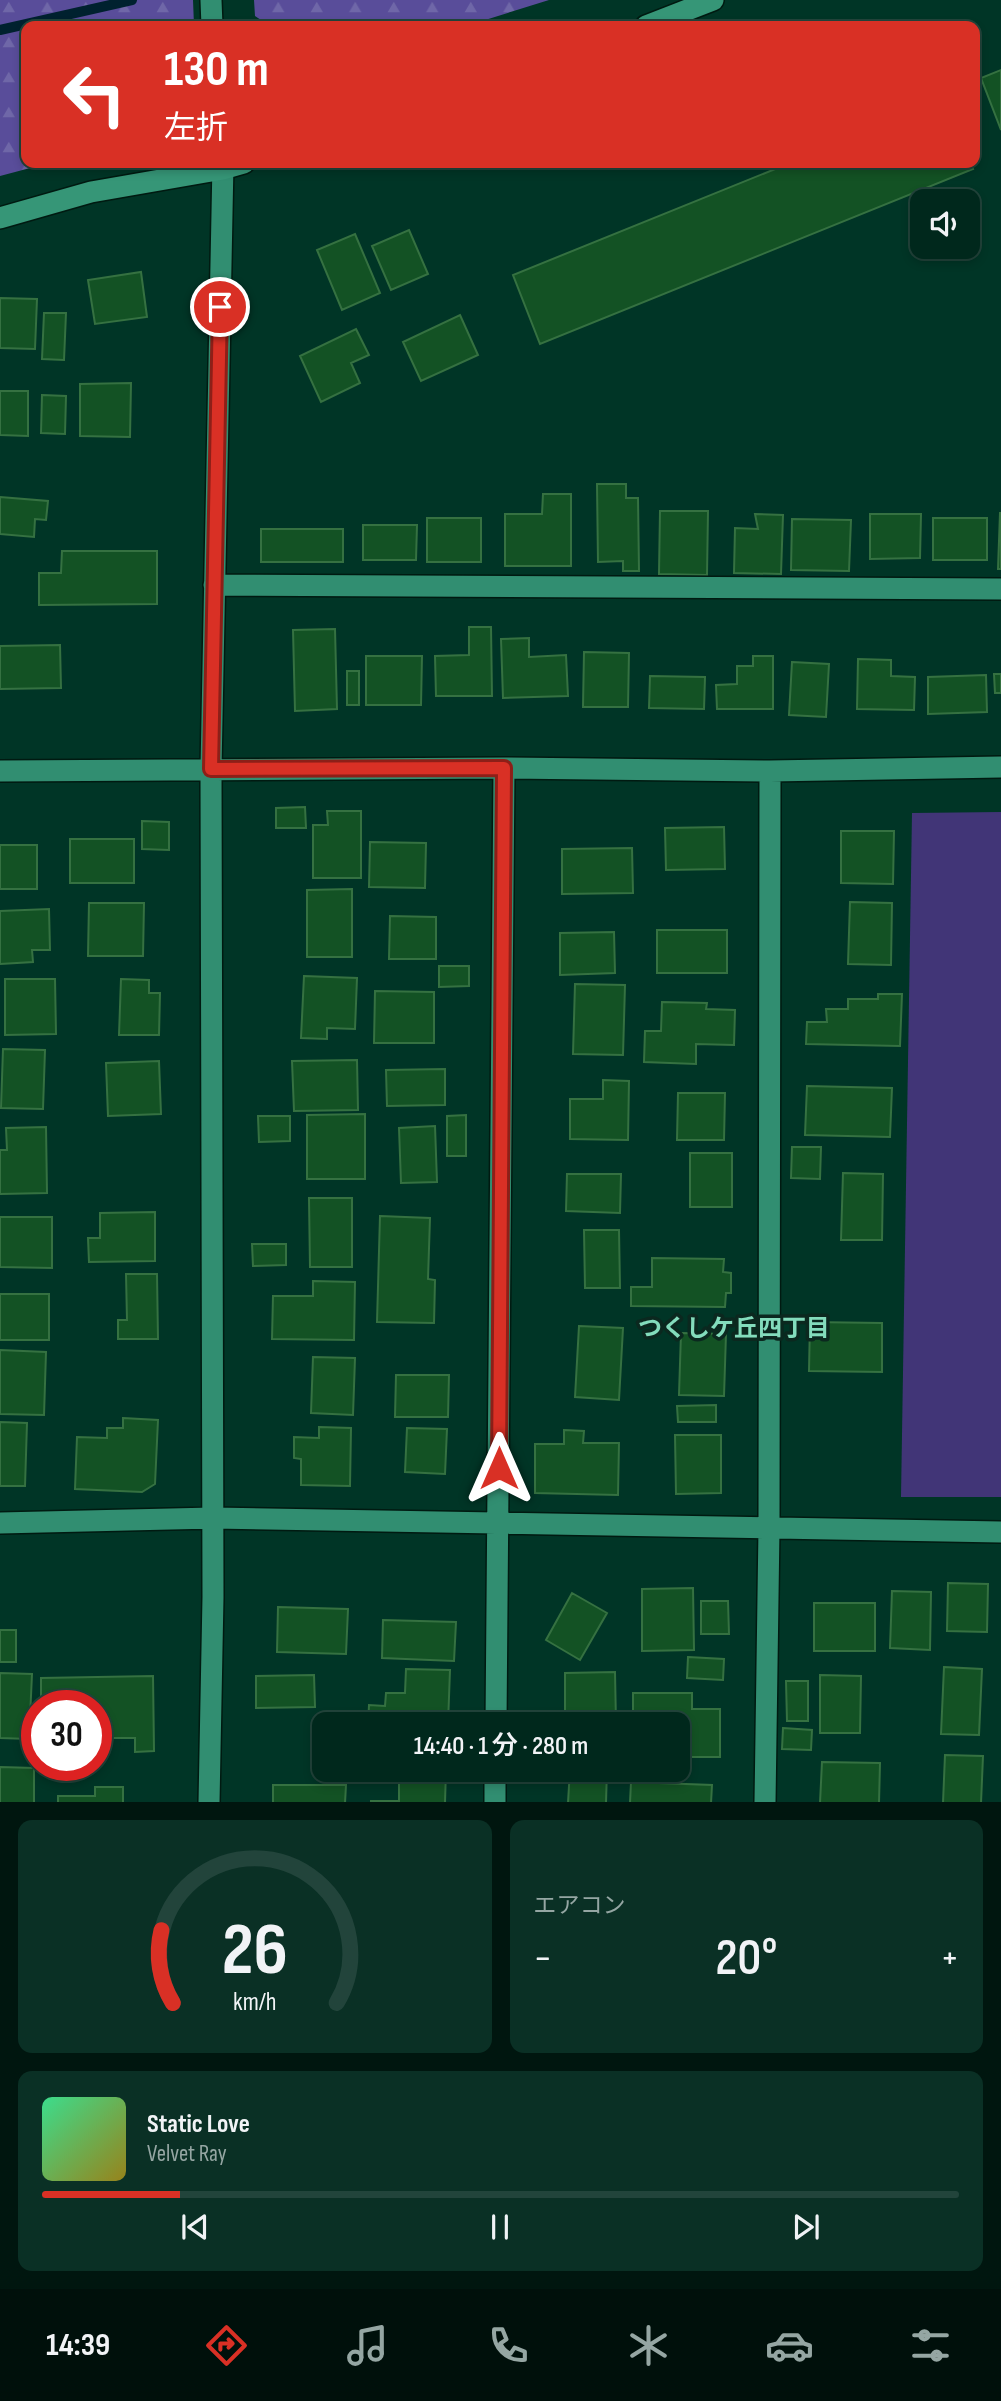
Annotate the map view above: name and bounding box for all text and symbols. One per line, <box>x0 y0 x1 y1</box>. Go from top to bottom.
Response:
text: 130 m <box>164 41 269 100</box>
icon: left <box>49 49 140 140</box>
text: 左折 <box>164 109 228 148</box>
map controls <box>910 189 980 259</box>
button: sound <box>910 189 980 259</box>
pin <box>190 277 250 337</box>
icon: arrive <box>201 288 239 326</box>
district label: つくしケ丘四丁目 <box>638 1314 830 1343</box>
position arrow <box>462 1431 536 1505</box>
speed limit sign: 30 <box>21 1690 112 1781</box>
text: 14:40 · 1 分 · 280 m <box>414 1731 588 1762</box>
text: エアコン <box>534 1892 626 1920</box>
text: 26 <box>222 1907 288 1995</box>
text: 20° <box>715 1927 777 1990</box>
text: − <box>534 1936 552 1981</box>
text: + <box>940 1936 959 1981</box>
text: km/h <box>233 1986 276 2017</box>
text: Static Love <box>147 2109 250 2140</box>
text: Velvet Ray <box>147 2140 227 2168</box>
icon: previous <box>176 2208 214 2246</box>
icon: pause <box>481 2208 519 2246</box>
icon: next <box>787 2208 825 2246</box>
icon: directions <box>202 2321 251 2370</box>
icon: music <box>343 2321 392 2370</box>
icon: phone <box>484 2321 533 2370</box>
icon: climate <box>624 2321 673 2370</box>
icon: car <box>765 2321 814 2370</box>
icon: filters <box>906 2321 955 2370</box>
text: 14:39 <box>46 2326 110 2365</box>

